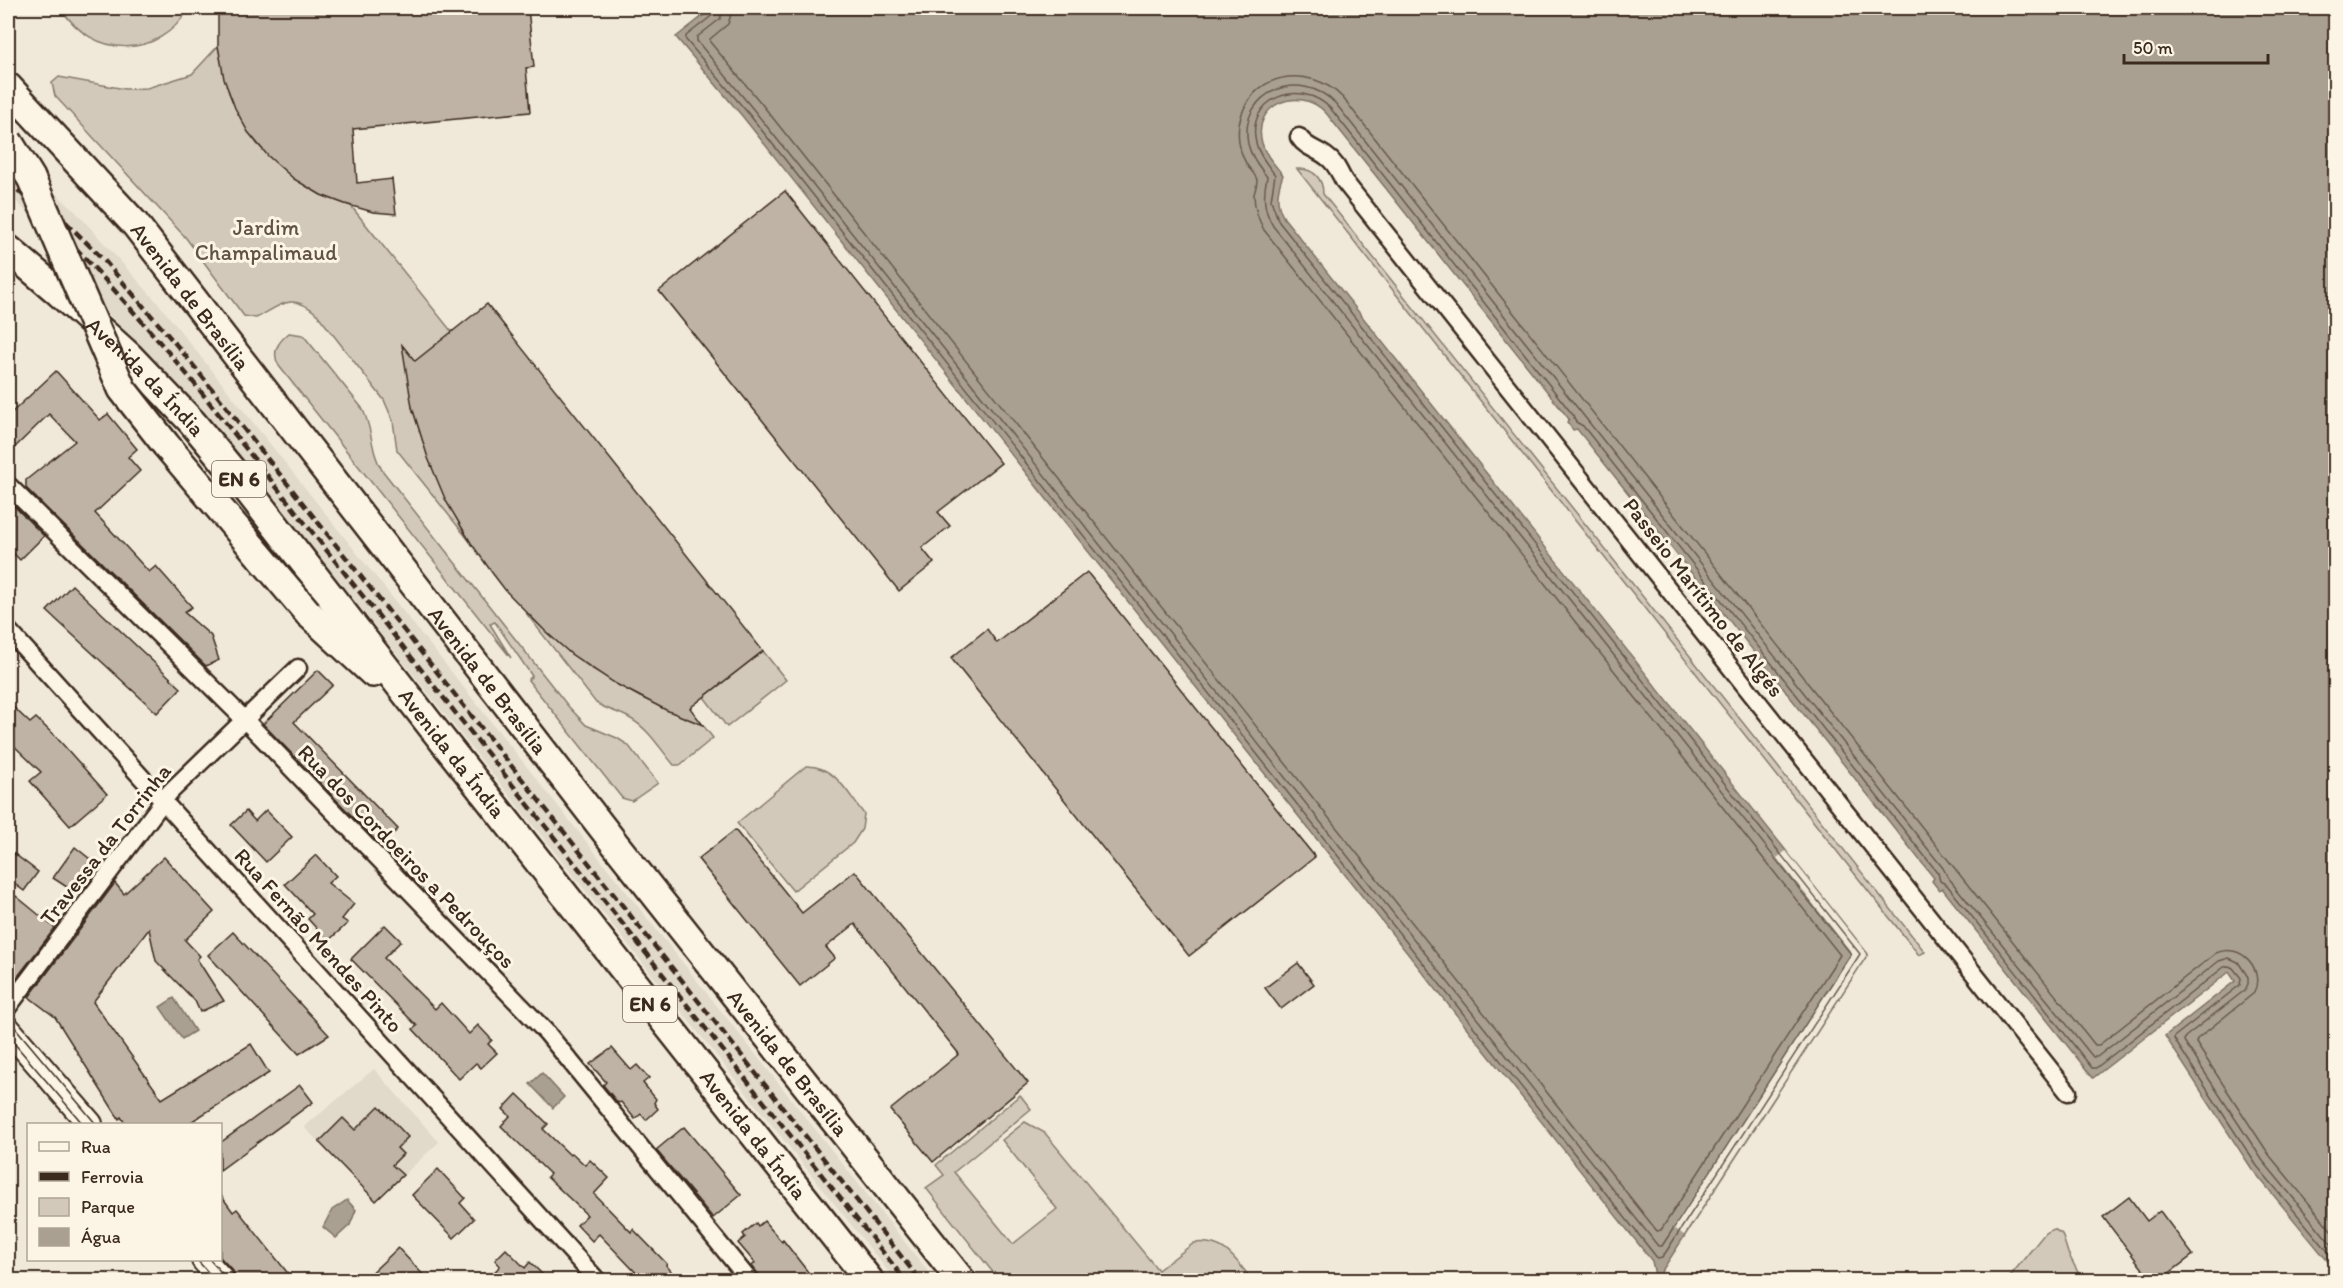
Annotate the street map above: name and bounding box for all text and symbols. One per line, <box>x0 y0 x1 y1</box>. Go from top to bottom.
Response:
scale bar <box>2124 27 2268 65</box>
text: 50 m <box>2133 37 2173 59</box>
park label: Jardim Champalimaud <box>195 214 337 266</box>
street label: Avenida de Brasília <box>125 217 256 376</box>
street label: Avenida da Índia <box>81 311 211 442</box>
road number: EN 6 <box>212 461 266 497</box>
street label: Passeio Marítimo de Algés <box>1617 492 1790 702</box>
street label: Avenida de Brasília <box>422 601 554 761</box>
street label: Avenida da Índia <box>393 683 512 824</box>
street label: Rua dos Cordoeiros a Pedrouços <box>292 739 521 974</box>
street label: Travessa da Torrinha <box>34 758 177 930</box>
street label: Rua Fernão Mendes Pinto <box>229 842 409 1038</box>
street label: Avenida de Brasília <box>722 984 855 1142</box>
road number: EN 6 <box>623 986 677 1022</box>
street label: Avenida da Índia <box>694 1064 813 1205</box>
legend <box>27 1123 222 1261</box>
text: Rua <box>81 1136 111 1158</box>
text: Ferrovia <box>81 1166 144 1188</box>
text: Parque <box>81 1196 135 1218</box>
text: Água <box>81 1226 121 1248</box>

